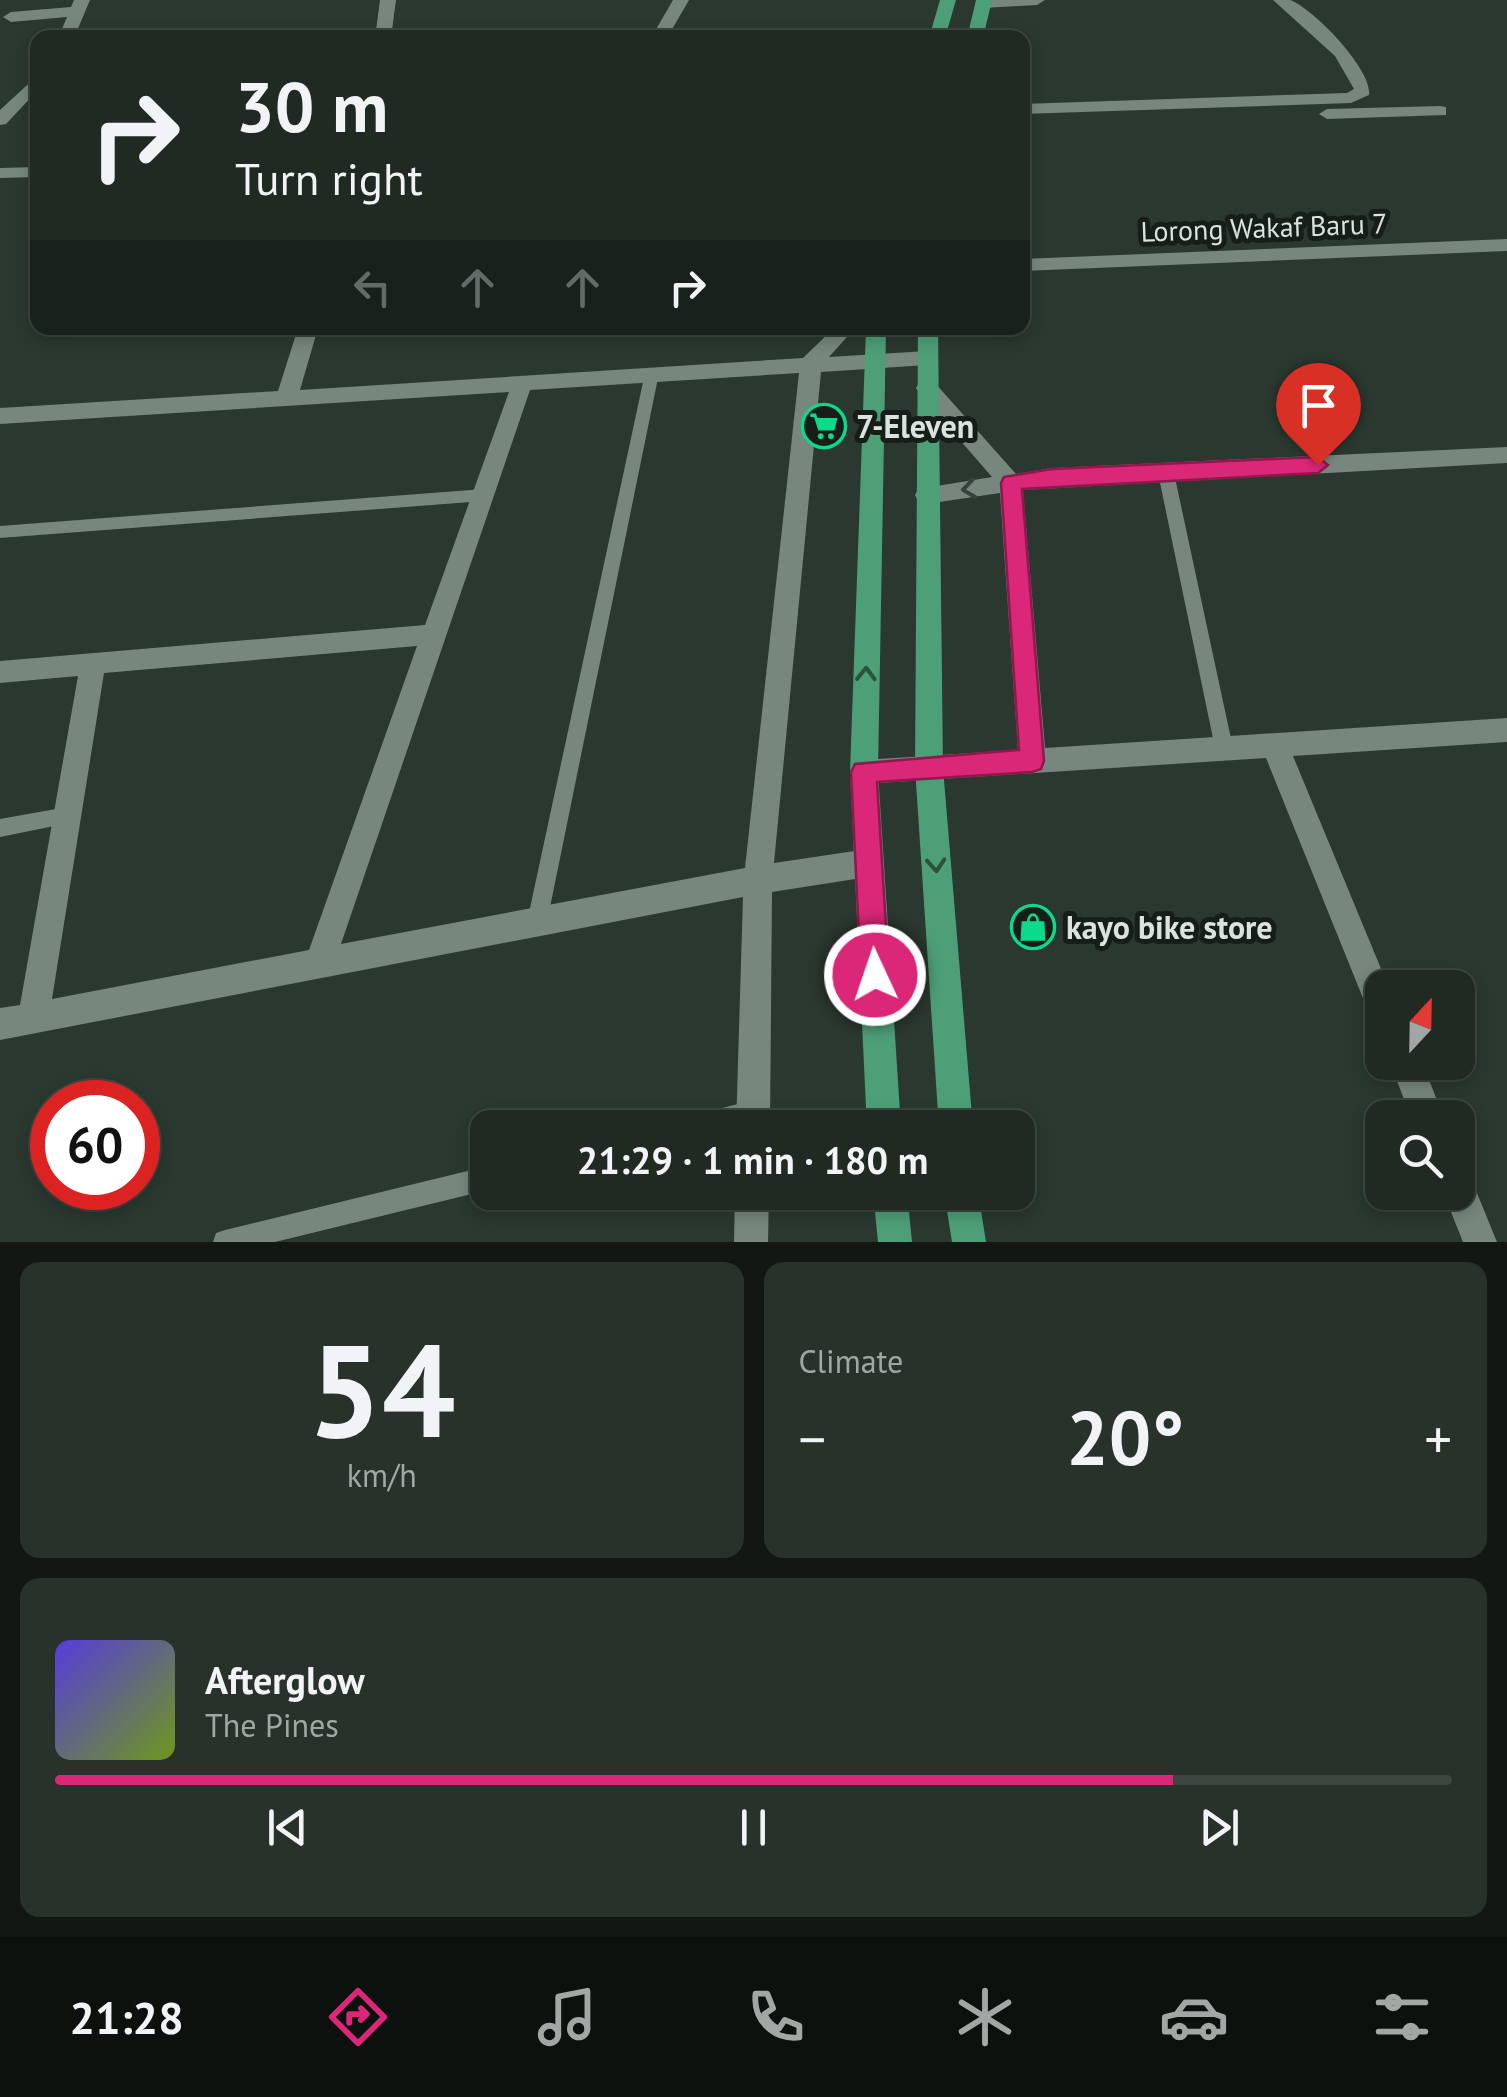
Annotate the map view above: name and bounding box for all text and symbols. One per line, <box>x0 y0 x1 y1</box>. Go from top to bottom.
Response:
text: 30 m <box>235 61 388 151</box>
icon: right <box>70 70 200 200</box>
text: Turn right <box>235 149 423 207</box>
street label: Lorong Wakaf Baru 7 <box>1140 204 1388 250</box>
icon: left <box>345 260 400 315</box>
icon: ahead <box>450 260 505 315</box>
icon: ahead <box>555 260 610 315</box>
icon: right <box>660 260 715 315</box>
pin <box>1276 363 1361 466</box>
icon: arrive <box>1291 378 1346 433</box>
supermarket icon: 7-Eleven <box>801 403 847 449</box>
place label: 7-Eleven <box>856 405 974 447</box>
one-way arrow <box>960 477 977 498</box>
one-way arrow <box>856 666 877 682</box>
one-way arrow <box>925 857 946 873</box>
shop icon: kayo bike store <box>1010 904 1056 950</box>
place label: kayo bike store <box>1066 906 1273 948</box>
position arrow <box>823 923 927 1027</box>
north arrow <box>1365 970 1475 1080</box>
map controls <box>1365 970 1475 1210</box>
speed limit sign: 60 <box>30 1080 160 1210</box>
button: search <box>1365 1100 1475 1210</box>
text: 21:29 · 1 min · 180 m <box>577 1135 928 1184</box>
text: 54 <box>308 1305 455 1473</box>
text: Climate <box>799 1340 903 1382</box>
text: 20° <box>1066 1389 1184 1486</box>
text: − <box>799 1403 826 1474</box>
text: + <box>1424 1403 1452 1474</box>
text: km/h <box>347 1454 417 1496</box>
text: Afterglow <box>205 1655 365 1704</box>
text: The Pines <box>205 1704 339 1746</box>
icon: previous <box>260 1800 315 1855</box>
icon: pause <box>726 1800 781 1855</box>
icon: next <box>1192 1800 1247 1855</box>
icon: directions <box>323 1982 393 2052</box>
icon: music <box>532 1982 602 2052</box>
icon: phone <box>741 1982 811 2052</box>
icon: climate <box>950 1982 1020 2052</box>
icon: car <box>1159 1982 1229 2052</box>
icon: filters <box>1367 1982 1437 2052</box>
text: 21:28 <box>69 1988 184 2046</box>

